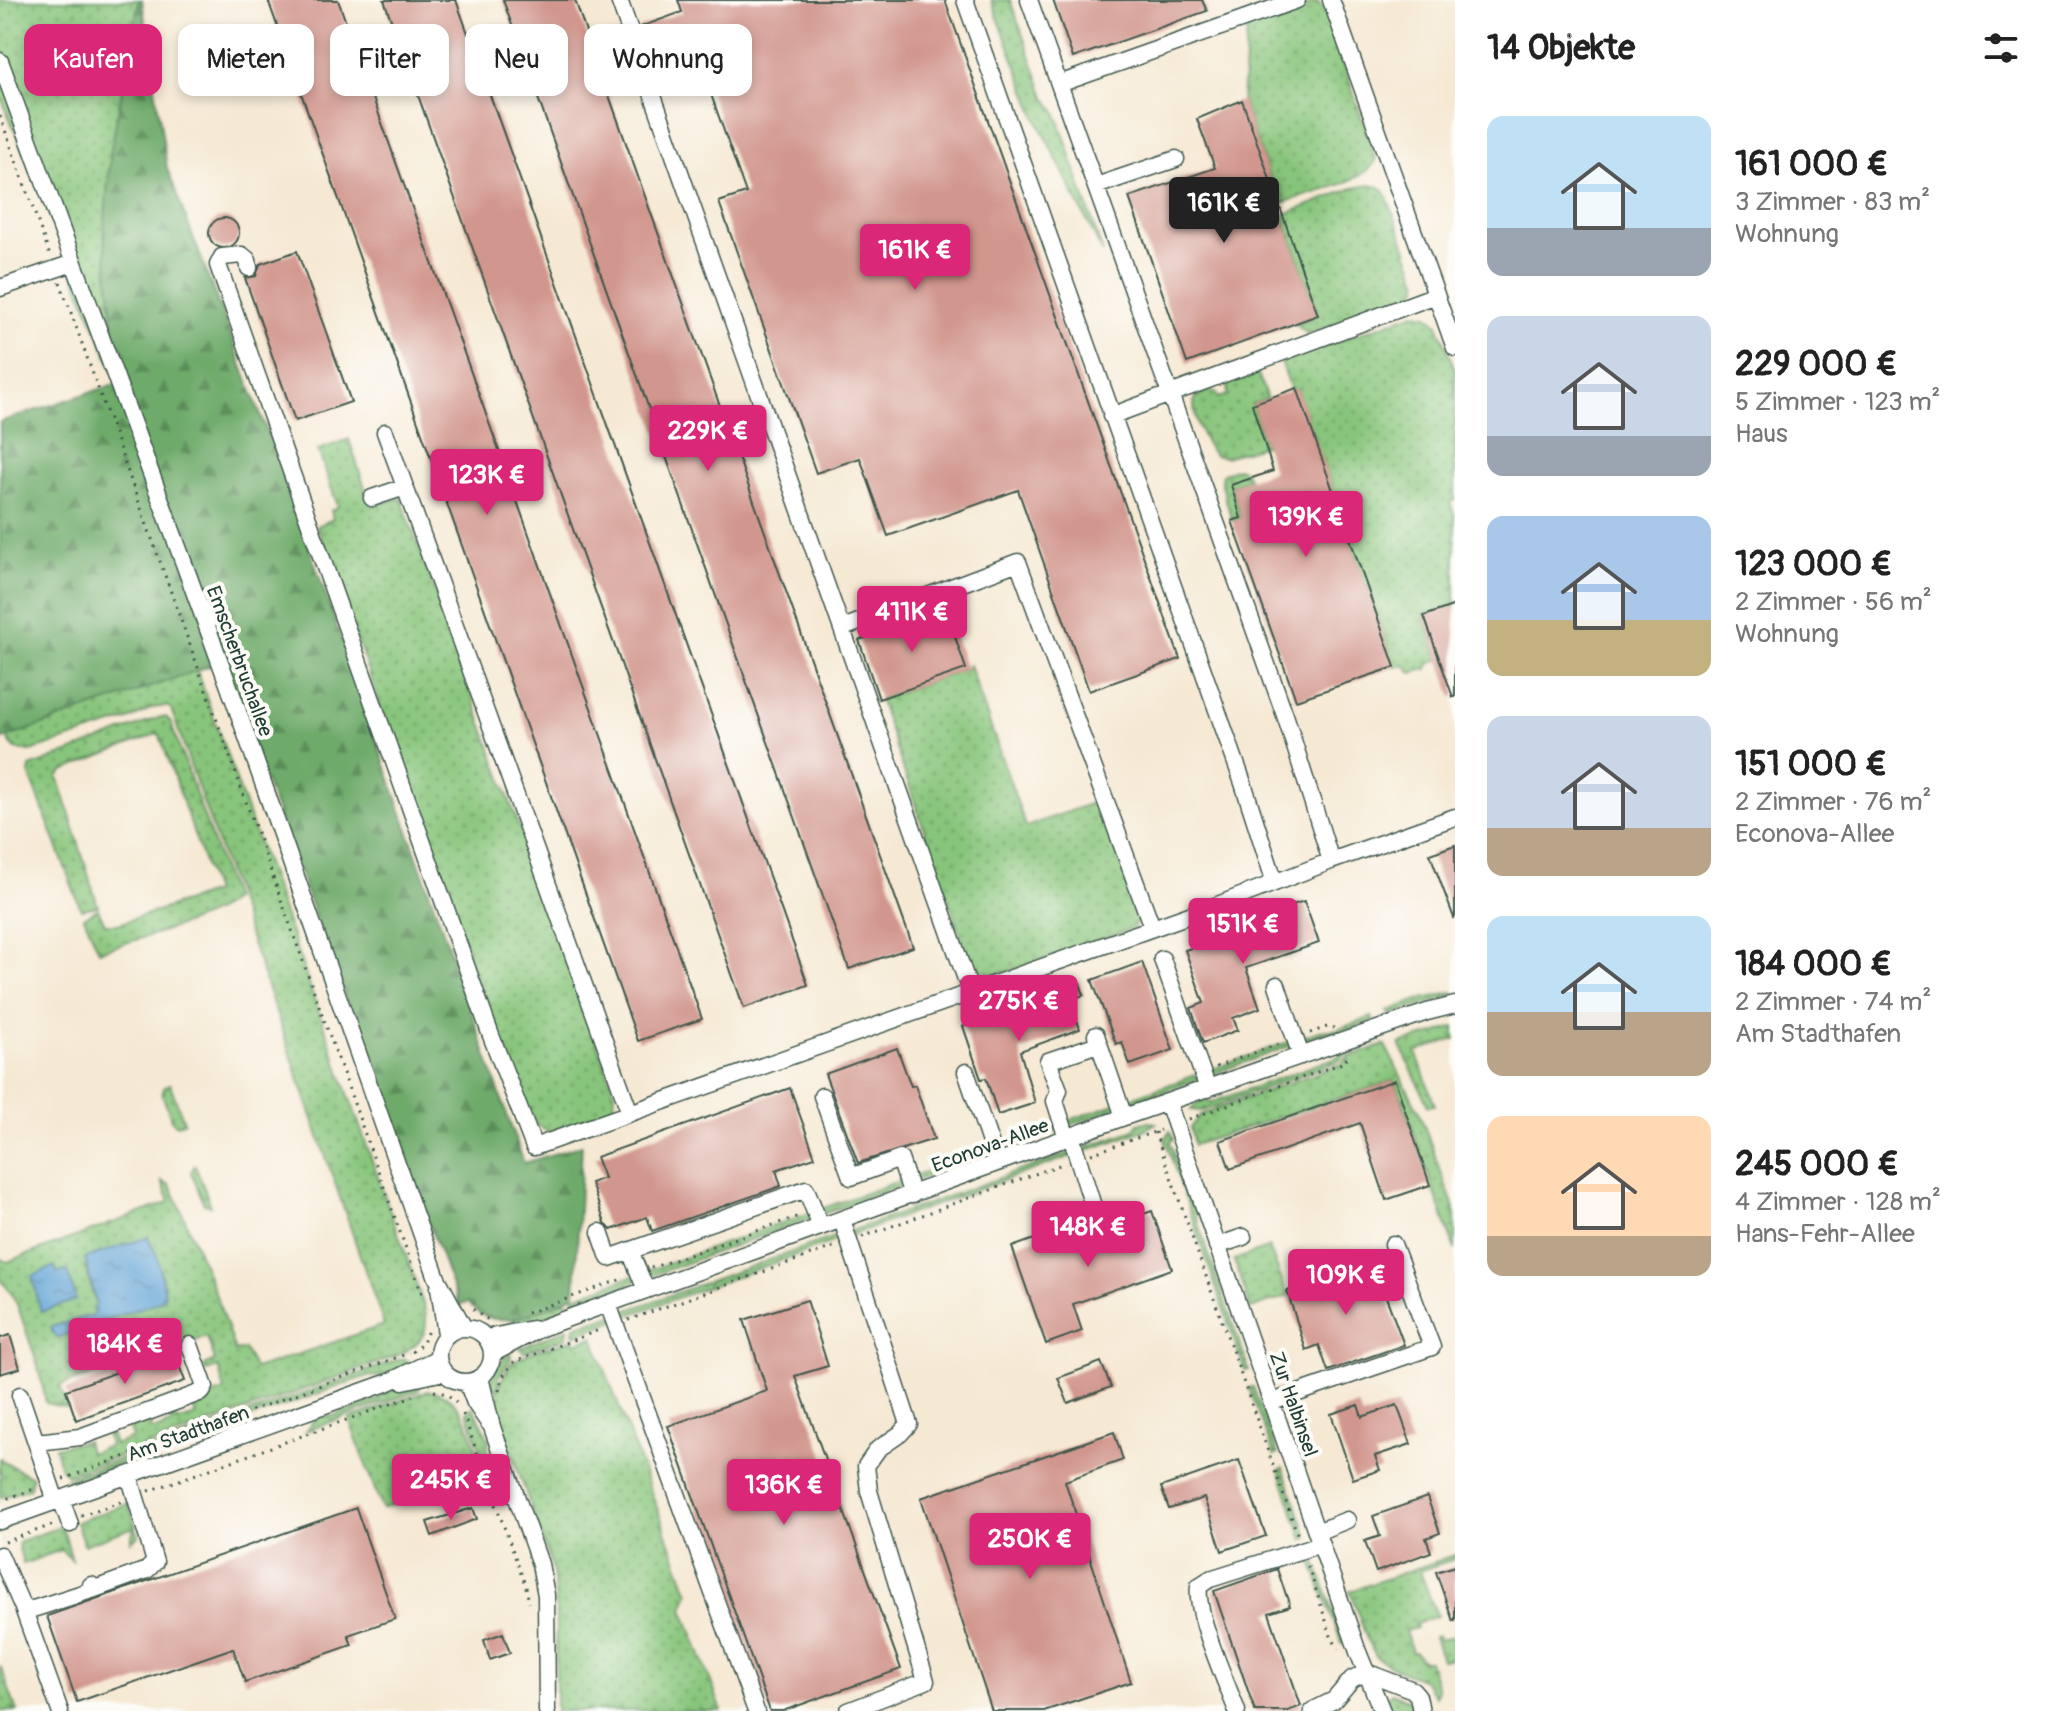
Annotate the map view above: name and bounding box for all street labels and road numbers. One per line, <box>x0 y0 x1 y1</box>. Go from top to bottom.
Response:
street label: Emscherbruchallee <box>201 582 278 740</box>
street label: Econova-Allee <box>928 1113 1052 1178</box>
street label: Zur Halbinsel <box>1264 1348 1323 1460</box>
street label: Am Stadthafen <box>124 1400 253 1467</box>

